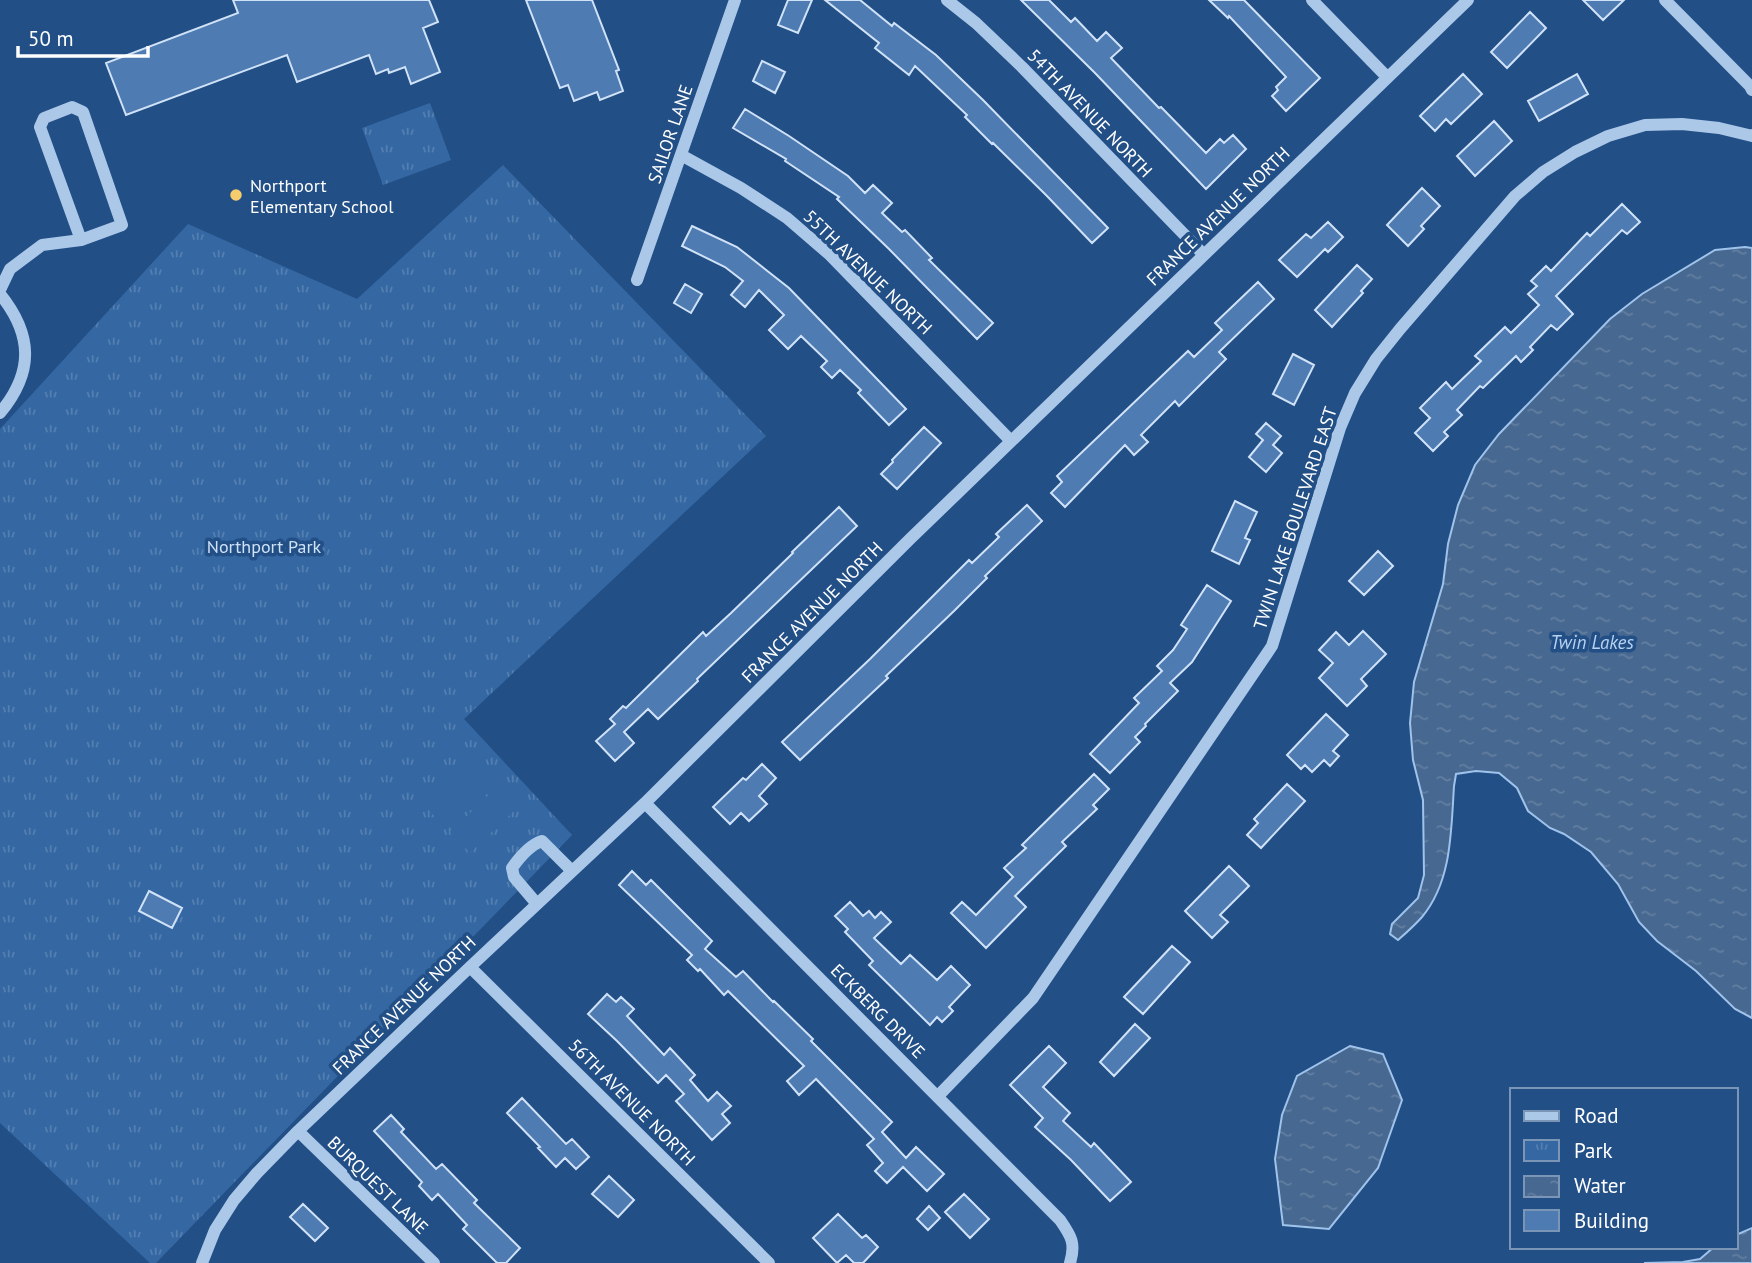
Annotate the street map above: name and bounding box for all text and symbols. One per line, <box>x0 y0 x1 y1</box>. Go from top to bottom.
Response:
scale bar <box>18 14 147 58</box>
text: 50 m <box>28 25 74 52</box>
street label: 54TH AVENUE NORTH <box>1023 44 1157 182</box>
street label: SAILOR LANE <box>642 82 698 186</box>
street label: FRANCE AVENUE NORTH <box>1142 142 1294 290</box>
place label: Northport Elementary School <box>250 174 394 218</box>
marker: Northport Elementary School <box>228 187 244 203</box>
street label: 55TH AVENUE NORTH <box>799 205 937 339</box>
street label: TWIN LAKE BOULEVARD EAST <box>1248 404 1342 632</box>
park label: Northport Park <box>207 535 322 558</box>
street label: FRANCE AVENUE NORTH <box>737 537 887 687</box>
water label: Twin Lakes <box>1550 630 1634 654</box>
street label: FRANCE AVENUE NORTH <box>328 931 480 1079</box>
street label: ECKBERG DRIVE <box>826 959 930 1063</box>
street label: 56TH AVENUE NORTH <box>564 1034 700 1170</box>
legend <box>1510 1088 1738 1249</box>
text: Road <box>1574 1102 1618 1129</box>
street label: BURQUEST LANE <box>323 1131 433 1239</box>
text: Park <box>1574 1137 1613 1164</box>
text: Water <box>1574 1172 1626 1199</box>
text: Building <box>1574 1207 1649 1234</box>

